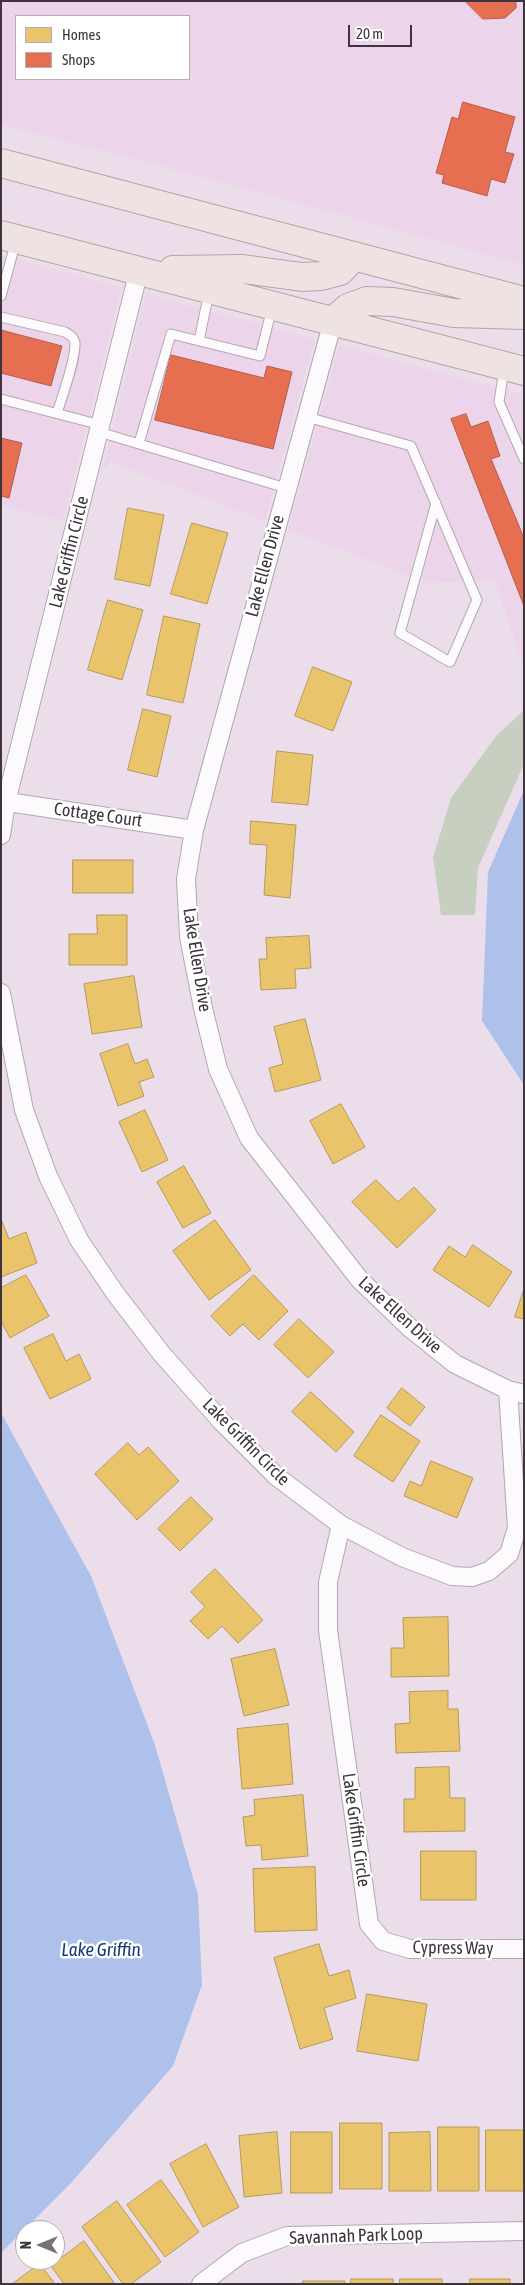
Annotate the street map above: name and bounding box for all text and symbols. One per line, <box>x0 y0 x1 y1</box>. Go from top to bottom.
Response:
legend <box>15 15 190 80</box>
scale bar <box>350 15 414 47</box>
text: 20 m <box>356 25 383 42</box>
text: Homes <box>62 26 101 43</box>
text: Shops <box>62 51 95 68</box>
street label: Lake Griffin Circle <box>45 494 93 610</box>
street label: Lake Ellen Drive <box>241 513 289 619</box>
street label: Cottage Court <box>52 798 144 832</box>
street label: Lake Ellen Drive <box>178 907 216 1013</box>
street label: Lake Ellen Drive <box>354 1272 446 1358</box>
street label: Lake Griffin Circle <box>198 1394 294 1490</box>
street label: Lake Griffin Circle <box>337 1772 375 1888</box>
street label: Cypress Way <box>412 1936 494 1960</box>
water label: Lake Griffin <box>61 1939 141 1961</box>
north arrow <box>15 2220 65 2270</box>
street label: Savannah Park Loop <box>289 2223 423 2249</box>
text: N <box>18 2241 34 2249</box>

